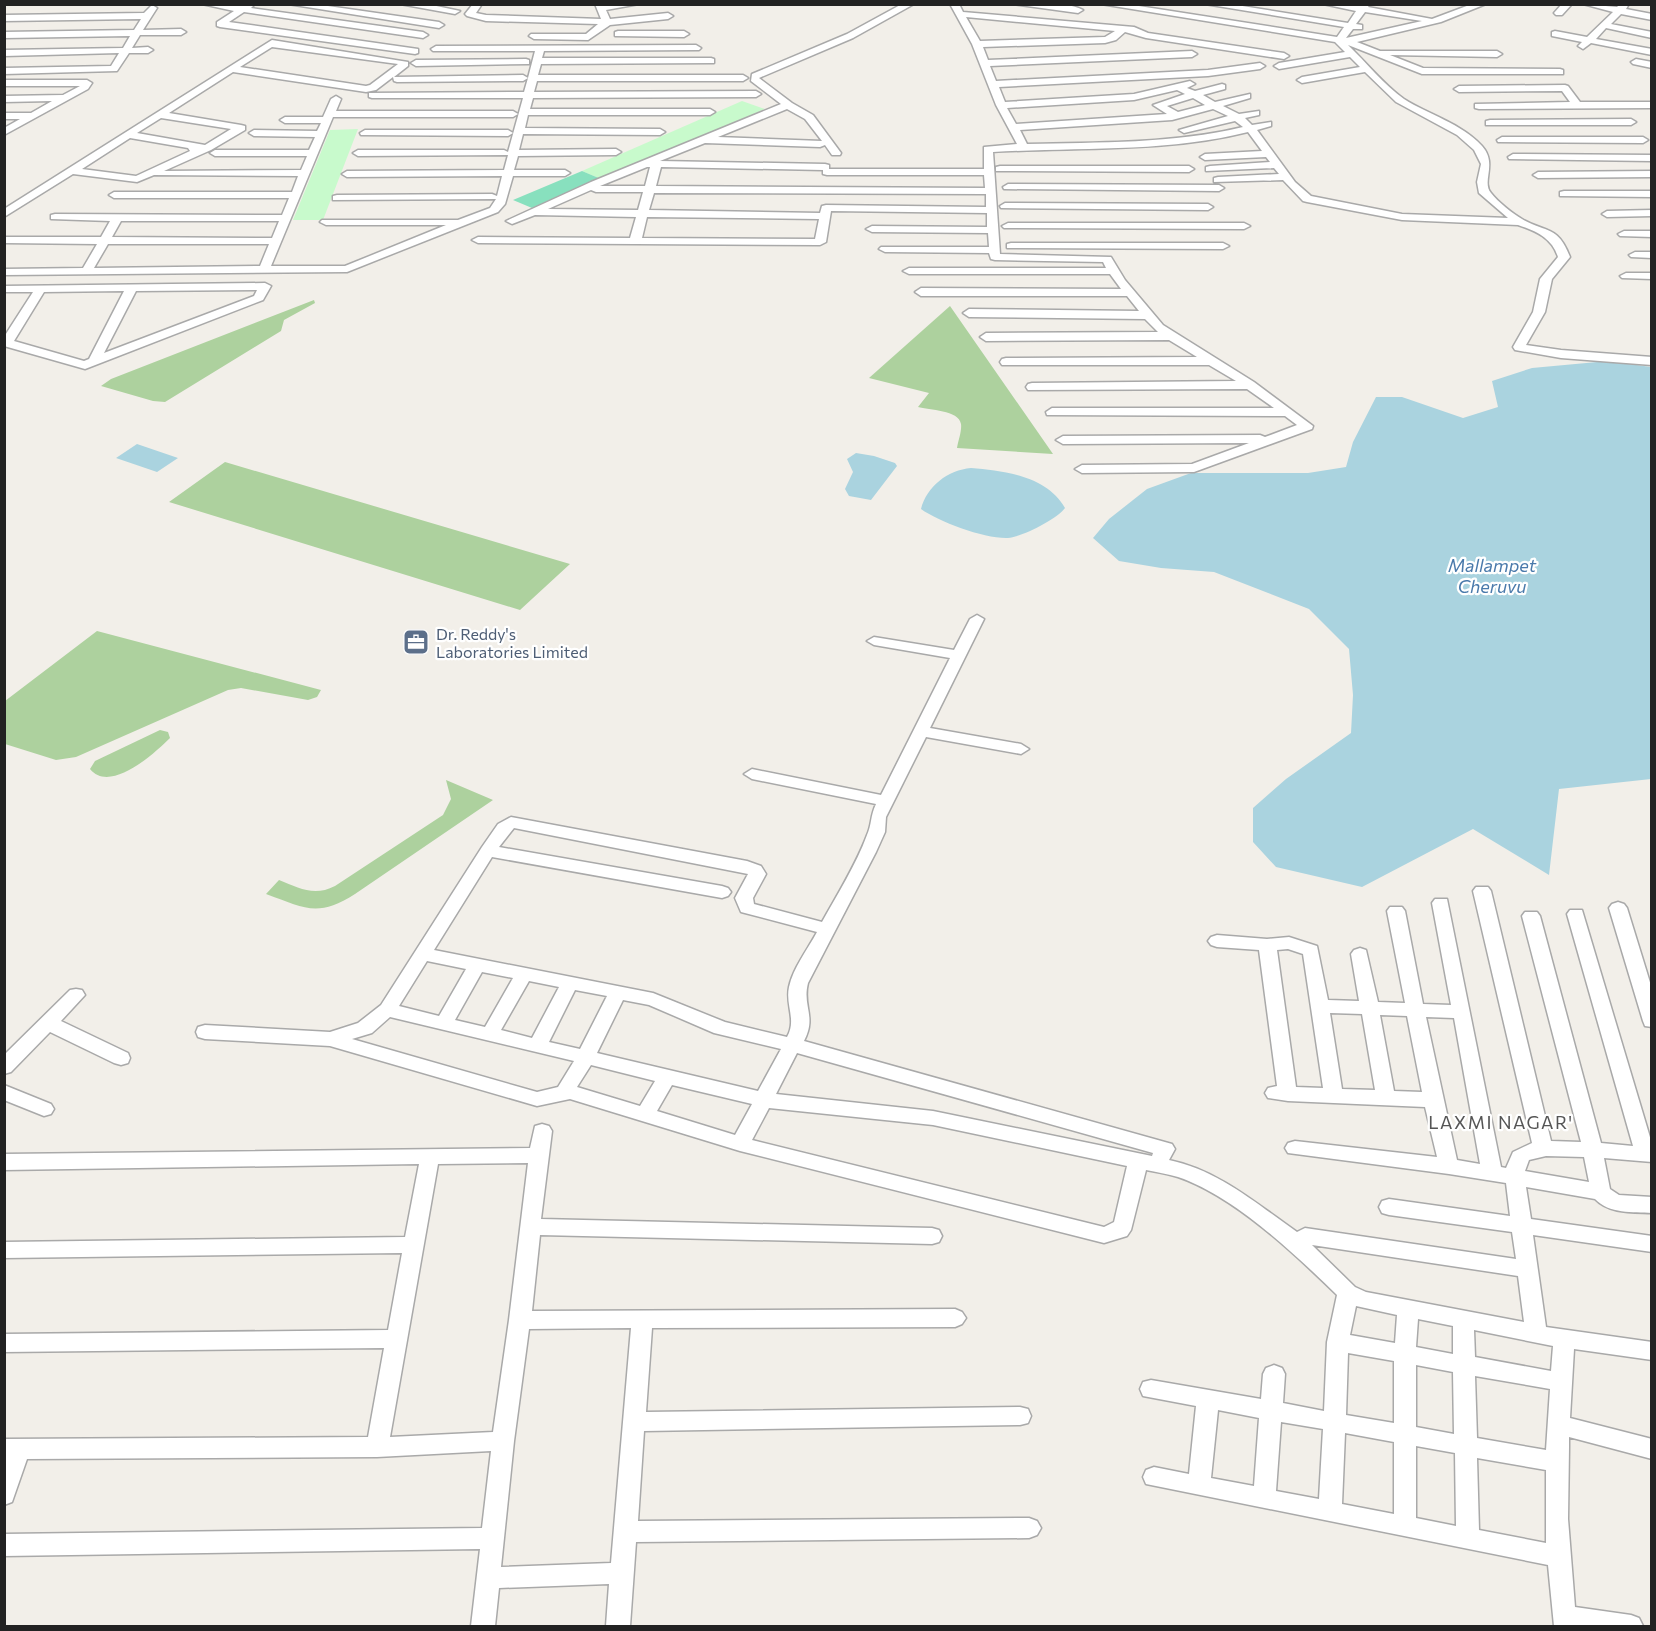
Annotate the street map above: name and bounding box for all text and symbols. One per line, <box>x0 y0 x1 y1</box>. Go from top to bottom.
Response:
water label: Mallampet Cheruvu <box>1448 554 1537 597</box>
place label: Dr. Reddy's Laboratories Limited <box>436 624 588 661</box>
office icon: Dr. Reddy's Laboratories Limited <box>401 627 431 657</box>
district label: LAXMI NAGAR' <box>1428 1111 1574 1133</box>

